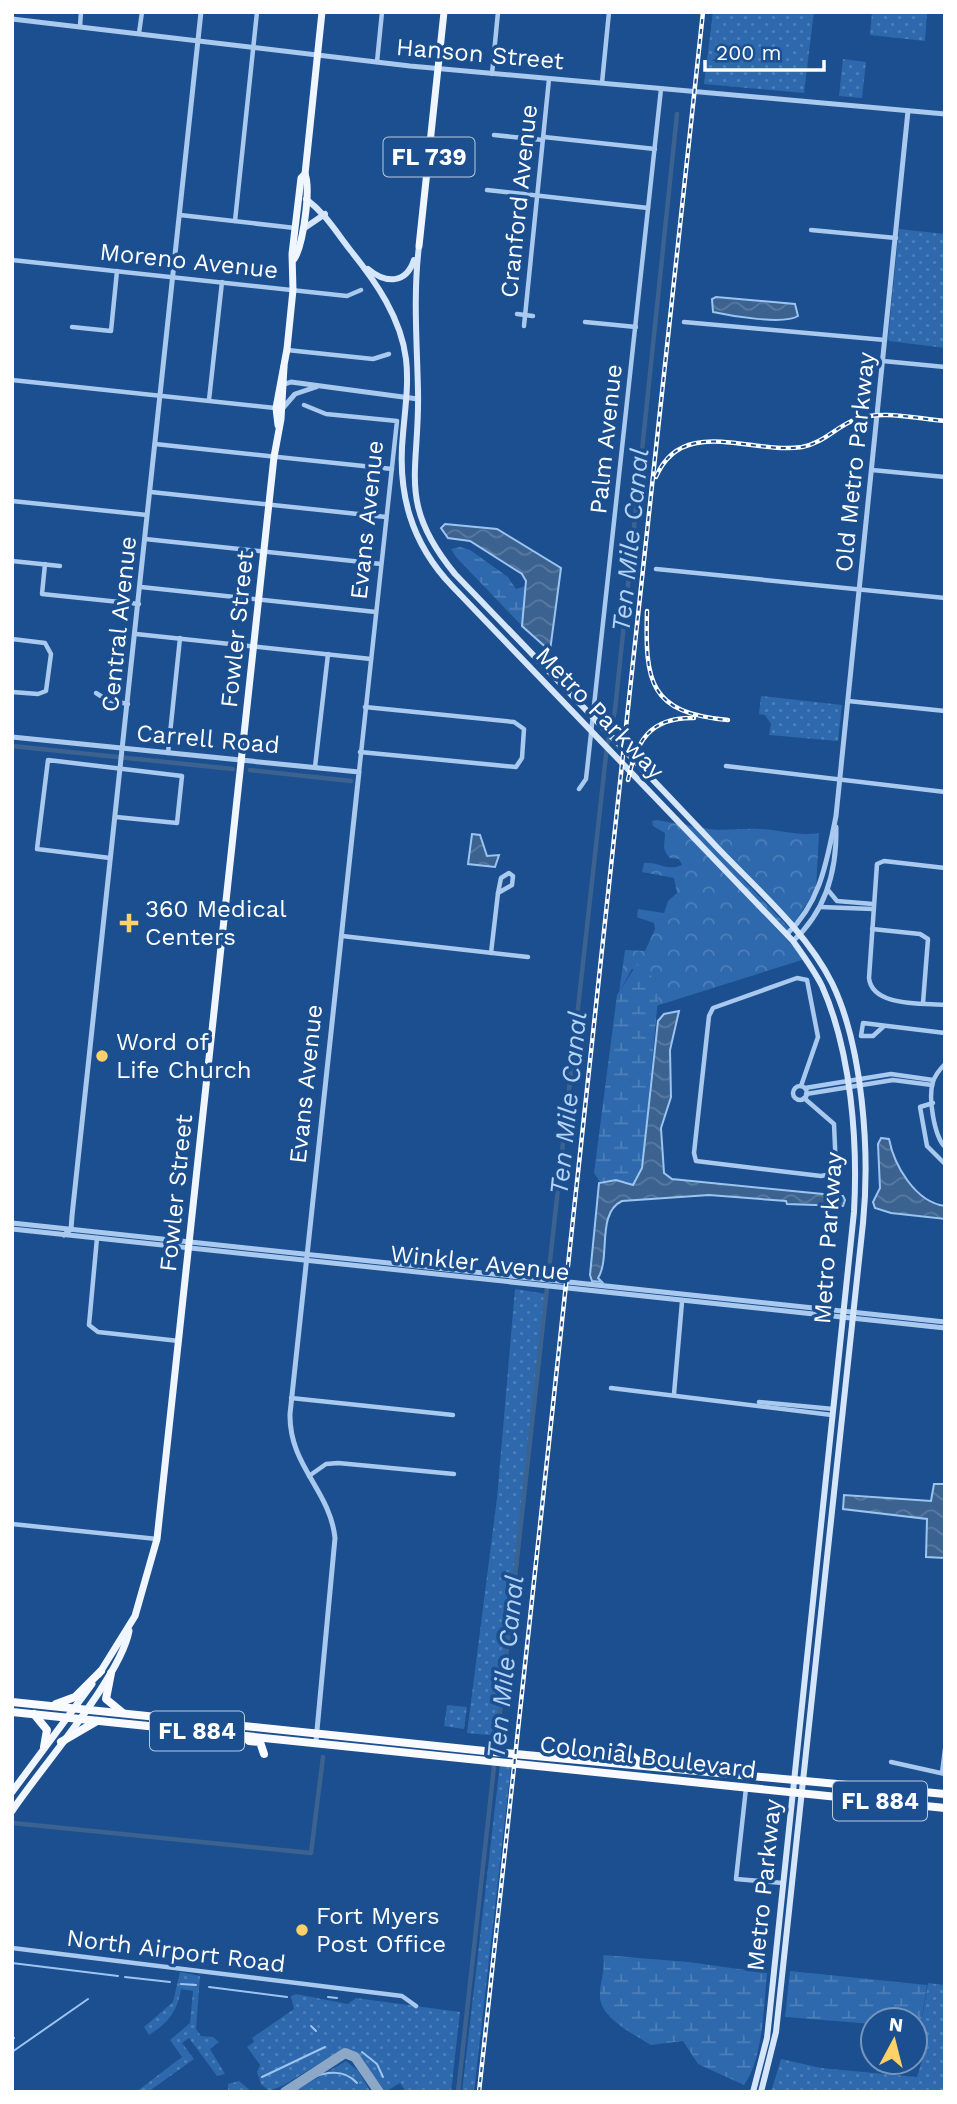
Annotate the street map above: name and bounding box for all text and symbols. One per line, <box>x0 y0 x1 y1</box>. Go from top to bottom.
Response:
scale bar <box>705 28 824 72</box>
street label: Hanson Street <box>395 33 565 75</box>
text: 200 m <box>716 40 782 65</box>
street label: Cranford Avenue <box>495 103 543 299</box>
road number: FL 739 <box>384 138 474 176</box>
street label: Moreno Avenue <box>98 238 280 284</box>
street label: Old Metro Parkway <box>830 350 881 573</box>
street label: Palm Avenue <box>584 363 628 515</box>
street label: Evans Avenue <box>345 439 389 601</box>
water label: Ten Mile Canal <box>605 446 655 633</box>
street label: Central Avenue <box>96 535 142 713</box>
street label: Fowler Street <box>215 549 259 709</box>
street label: Metro Parkway <box>530 641 670 785</box>
street label: Carrell Road <box>135 719 281 759</box>
place label: 360 Medical Centers <box>145 895 287 951</box>
marker: 360 Medical Centers <box>119 913 139 933</box>
street label: Evans Avenue <box>284 1003 328 1165</box>
water label: Ten Mile Canal <box>543 1009 593 1196</box>
place label: Word of Life Church <box>116 1028 252 1084</box>
marker: Word of Life Church <box>94 1048 110 1064</box>
street label: Fowler Street <box>154 1113 198 1273</box>
street label: Metro Parkway <box>808 1150 848 1325</box>
street label: Winkler Avenue <box>389 1240 571 1286</box>
water label: Ten Mile Canal <box>480 1573 530 1760</box>
road number: FL 884 <box>150 1712 244 1750</box>
street label: Colonial Boulevard <box>538 1730 758 1784</box>
road number: FL 884 <box>833 1782 927 1820</box>
street label: Metro Parkway <box>741 1797 787 1972</box>
place label: Fort Myers Post Office <box>316 1902 446 1958</box>
marker: Fort Myers Post Office <box>294 1922 310 1938</box>
street label: North Airport Road <box>65 1924 287 1978</box>
north arrow <box>859 2006 929 2076</box>
text: N <box>888 2012 904 2037</box>

